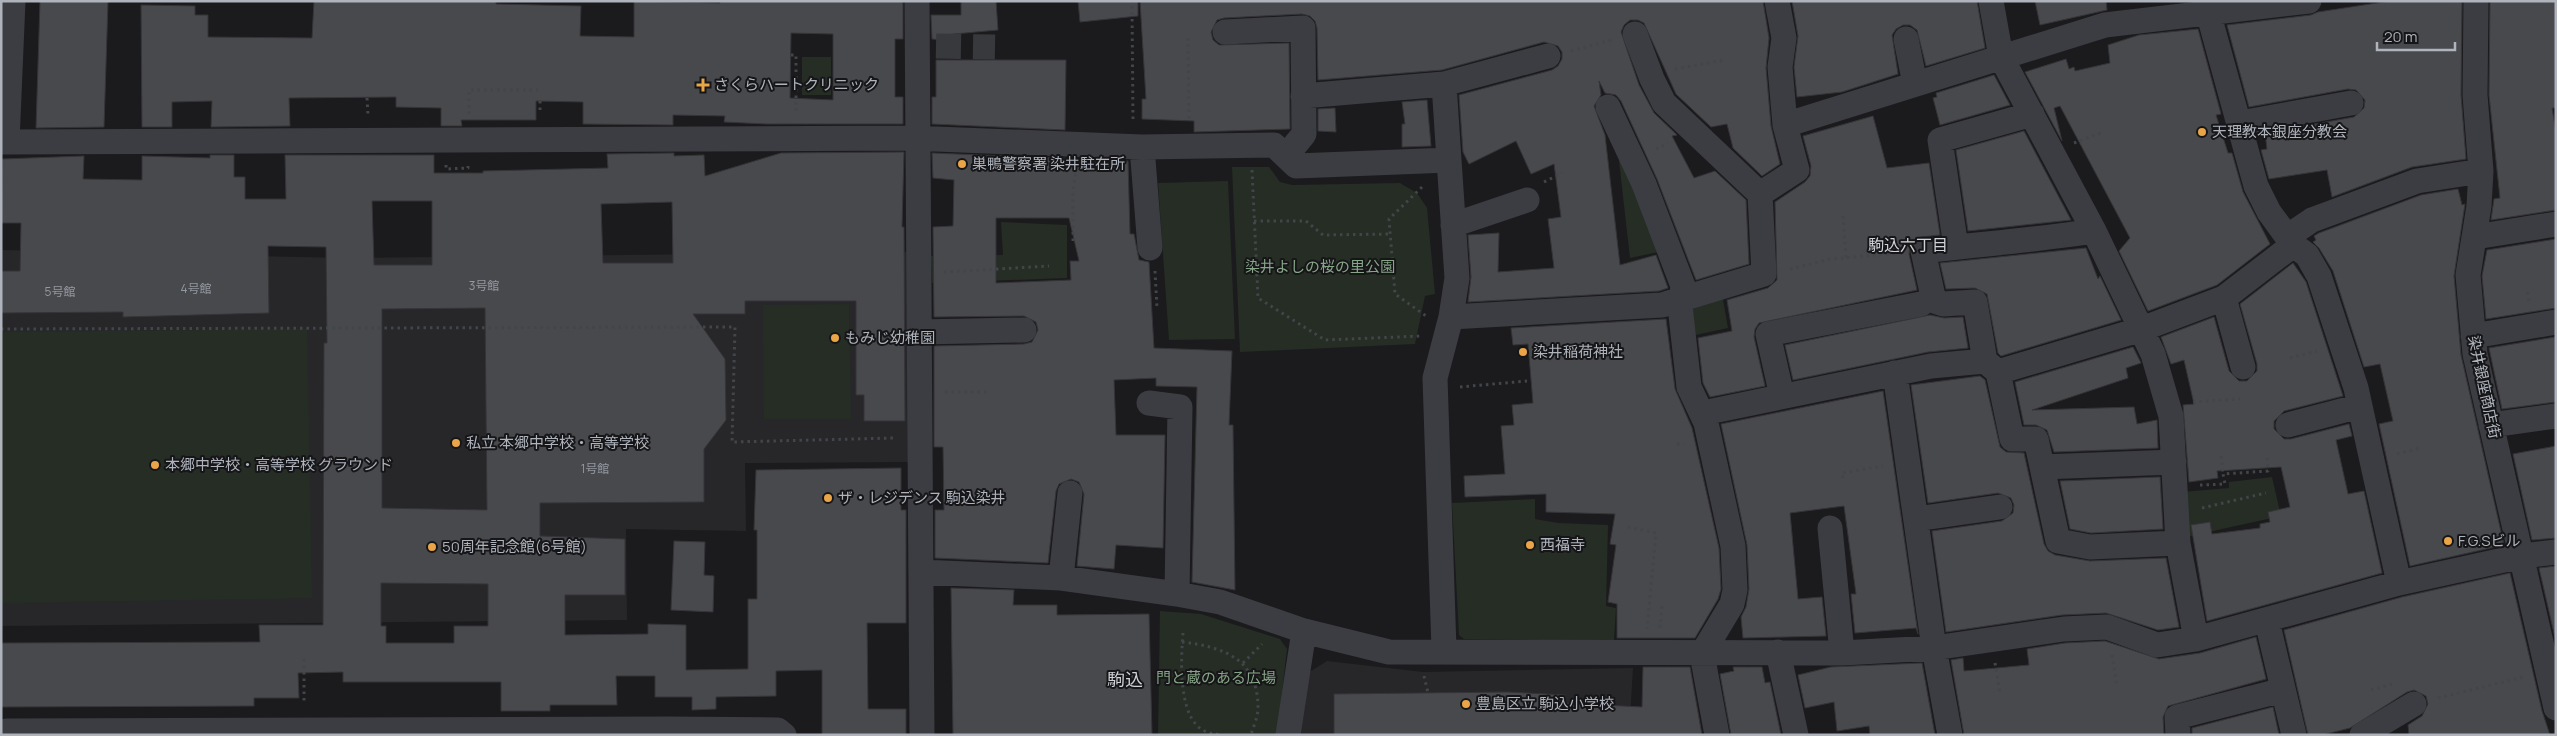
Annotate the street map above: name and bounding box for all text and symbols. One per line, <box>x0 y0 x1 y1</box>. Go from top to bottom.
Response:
scale bar <box>2377 20 2454 52</box>
text: 20 m <box>2384 26 2417 47</box>
place label: さくらハートクリニック <box>714 74 879 95</box>
marker: さくらハートクリニック <box>696 78 710 92</box>
place label: 天理教本銀座分教会 <box>2212 121 2347 142</box>
marker: 天理教本銀座分教会 <box>2196 126 2208 138</box>
place label: 巣鴨警察署 染井駐在所 <box>972 153 1125 174</box>
marker: 巣鴨警察署 染井駐在所 <box>956 158 968 170</box>
district label: 駒込六丁目 <box>1868 234 1948 256</box>
park label: 染井よしの桜の里公園 <box>1245 256 1395 277</box>
house number: 3号館 <box>469 277 499 294</box>
house number: 4号館 <box>180 280 212 297</box>
house number: 5号館 <box>45 283 75 300</box>
place label: もみじ幼稚園 <box>845 327 935 348</box>
marker: もみじ幼稚園 <box>829 332 841 344</box>
street label: 染井銀座商店街 <box>2463 333 2506 440</box>
place label: 染井稲荷神社 <box>1533 341 1623 362</box>
marker: 染井稲荷神社 <box>1517 346 1529 358</box>
place label: 私立 本郷中学校・高等学校 <box>466 432 649 453</box>
marker: 私立 本郷中学校・高等学校 <box>450 437 462 449</box>
place label: 本郷中学校・高等学校 グラウンド <box>165 454 393 475</box>
marker: 本郷中学校・高等学校 グラウンド <box>149 459 161 471</box>
house number: 1号館 <box>581 460 609 477</box>
place label: ザ・レジデンス 駒込染井 <box>838 487 1006 508</box>
marker: ザ・レジデンス 駒込染井 <box>822 492 834 504</box>
place label: F.G.Sビル <box>2458 530 2521 551</box>
place label: 西福寺 <box>1540 534 1585 555</box>
marker: F.G.Sビル <box>2442 535 2454 547</box>
place label: 50周年記念館(6号館) <box>442 536 587 557</box>
marker: 西福寺 <box>1524 539 1536 551</box>
marker: 50周年記念館(6号館) <box>426 541 438 553</box>
district label: 駒込 <box>1107 667 1143 691</box>
park label: 門と蔵のある広場 <box>1156 667 1276 688</box>
place label: 豊島区立 駒込小学校 <box>1476 693 1614 714</box>
marker: 豊島区立 駒込小学校 <box>1460 698 1472 710</box>

